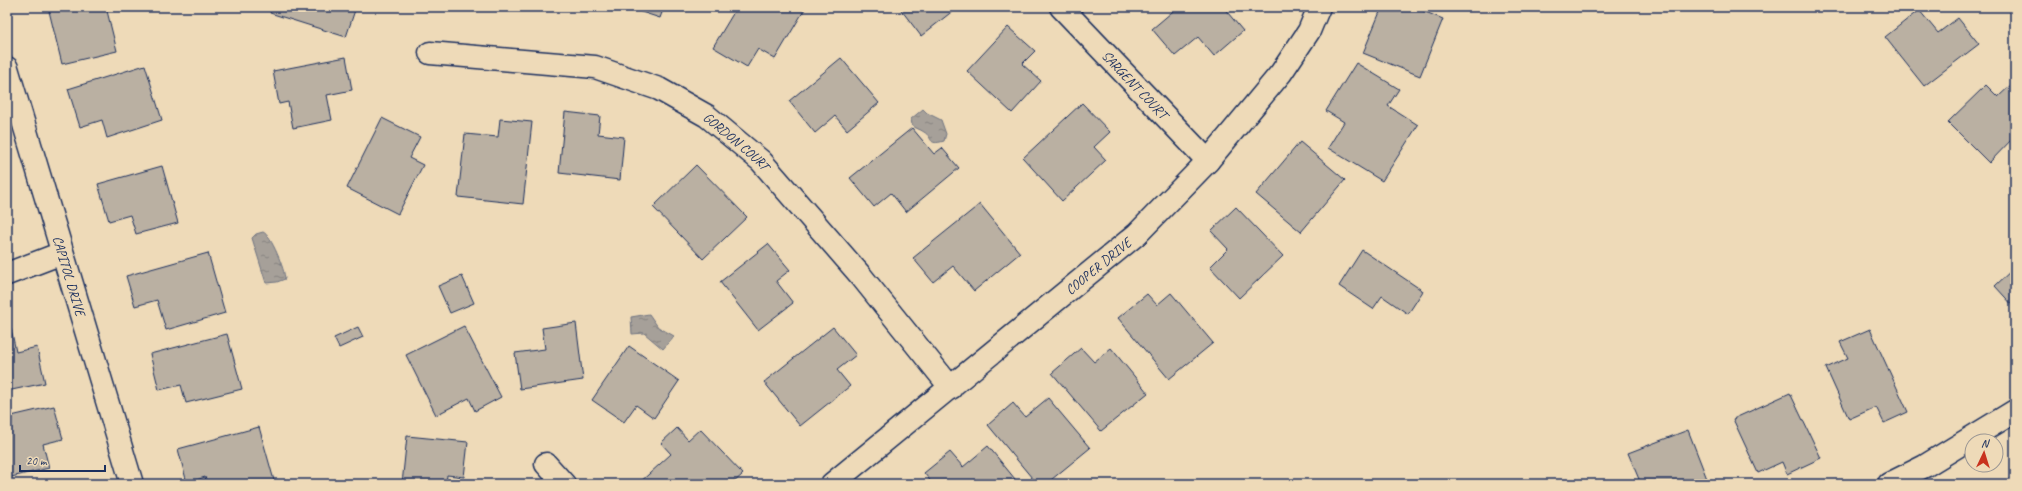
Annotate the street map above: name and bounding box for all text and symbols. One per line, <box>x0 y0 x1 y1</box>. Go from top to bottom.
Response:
street label: SARGENT COURT <box>1098 47 1174 125</box>
street label: GORDON COURT <box>700 109 775 176</box>
street label: COOPER DRIVE <box>1062 233 1136 298</box>
street label: CAPITOL DRIVE <box>49 234 90 320</box>
north arrow <box>1964 433 2004 473</box>
text: N <box>1981 436 1991 450</box>
scale bar <box>20 447 105 473</box>
text: 20 m <box>26 453 48 469</box>

